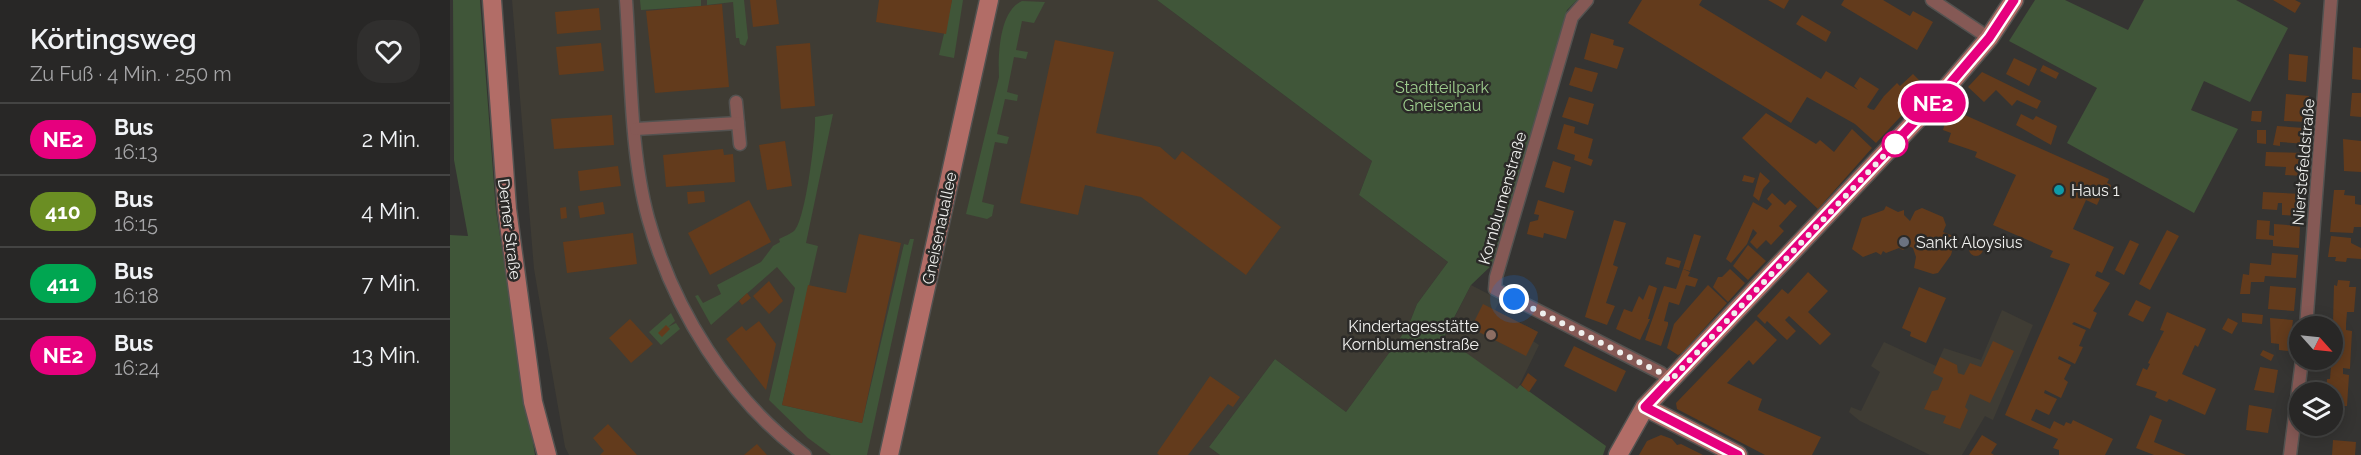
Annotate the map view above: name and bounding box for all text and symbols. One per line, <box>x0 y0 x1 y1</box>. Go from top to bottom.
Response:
button: heart <box>357 20 420 83</box>
text: Körtingsweg <box>30 23 197 56</box>
text: Zu Fuß · 4 Min. · 250 m <box>30 62 232 86</box>
park label: Stadtteilpark Gneisenau <box>1395 78 1490 115</box>
line badge: NE2 <box>1898 84 1968 122</box>
text: NE2 <box>1913 91 1953 116</box>
street label: Nierstefeldstraße <box>2288 98 2319 226</box>
text: Bus <box>114 114 153 140</box>
text: 2 Min. <box>362 126 420 152</box>
text: NE2 <box>43 127 83 152</box>
street label: Kornblumenstraße <box>1474 130 1530 267</box>
unlabelled marker <box>1882 131 1908 157</box>
text: 16:13 <box>114 140 158 164</box>
street label: Gneisenauallee <box>918 170 961 286</box>
street label: Derner Straße <box>494 177 525 281</box>
place label: Haus 1 <box>2071 181 2120 200</box>
marker: Haus 1 <box>2052 183 2066 197</box>
text: Bus <box>114 186 153 212</box>
text: 4 Min. <box>361 198 420 224</box>
text: 410 <box>45 199 81 224</box>
text: 16:15 <box>114 212 158 236</box>
place label: Sankt Aloysius <box>1916 233 2023 252</box>
marker: Sankt Aloysius <box>1897 235 1911 249</box>
text: Bus <box>114 258 153 284</box>
text: 7 Min. <box>362 270 420 296</box>
text: 411 <box>47 271 79 296</box>
text: 16:18 <box>114 284 159 308</box>
your location <box>1499 284 1529 314</box>
north arrow <box>2289 316 2343 370</box>
map controls <box>2289 316 2343 436</box>
place label: Kindertagesstätte Kornblumenstraße <box>1342 317 1479 354</box>
marker: Kindertagesstätte Kornblumenstraße <box>1484 328 1498 342</box>
text: Bus <box>114 330 153 356</box>
text: 13 Min. <box>352 342 420 368</box>
text: NE2 <box>43 343 83 368</box>
text: 16:24 <box>114 356 160 380</box>
button: layers <box>2289 382 2343 436</box>

